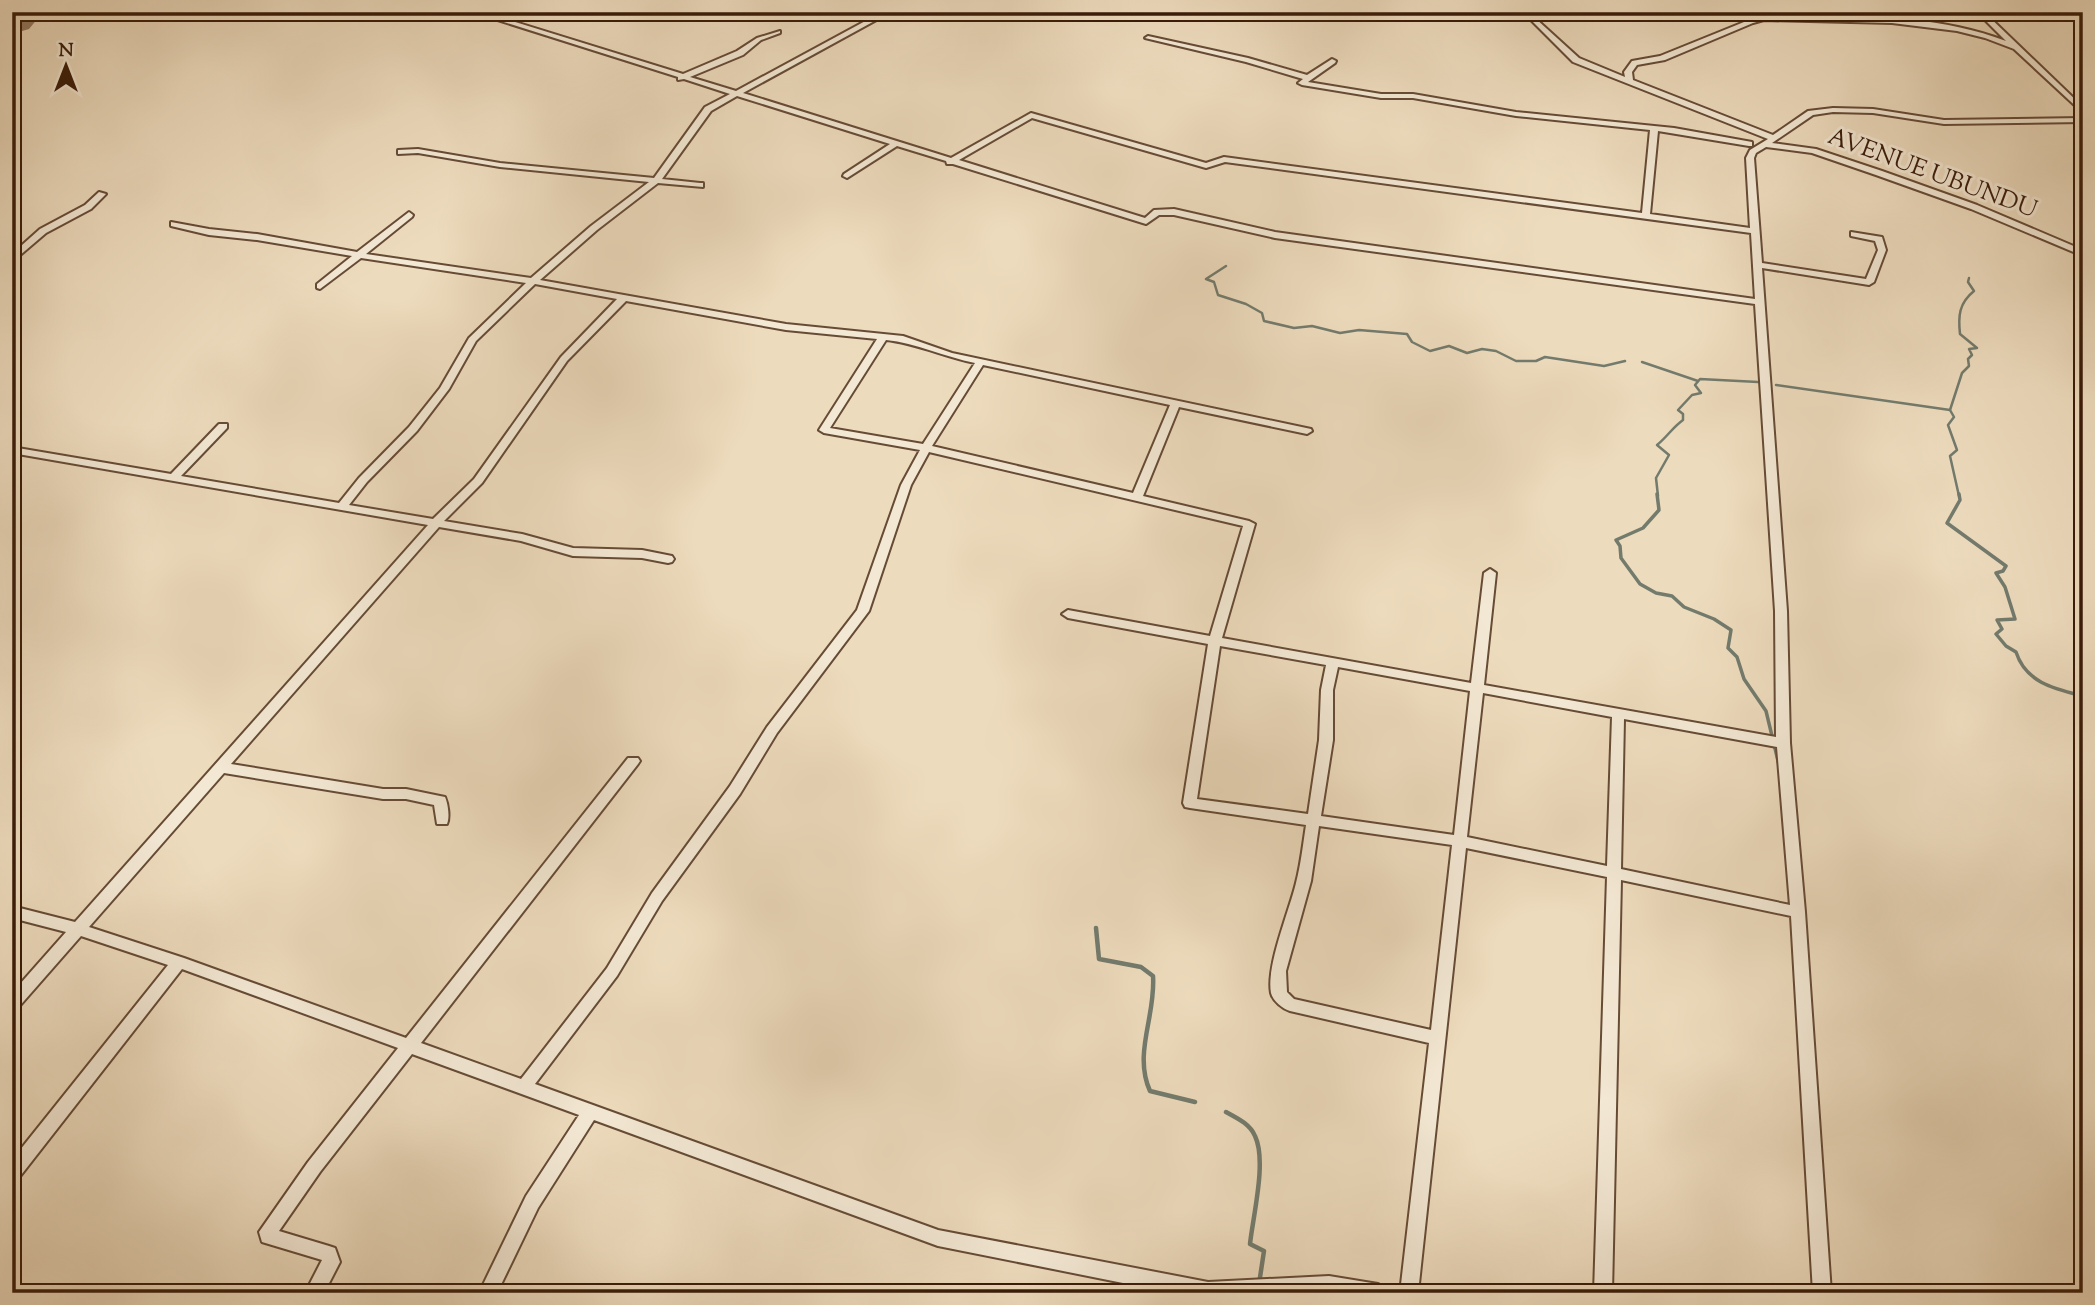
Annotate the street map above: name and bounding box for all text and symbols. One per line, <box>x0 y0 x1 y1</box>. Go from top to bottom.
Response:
north arrow <box>32 32 102 102</box>
text: N <box>58 38 74 65</box>
street label: AVENUE UBUNDU <box>1823 120 2042 228</box>

